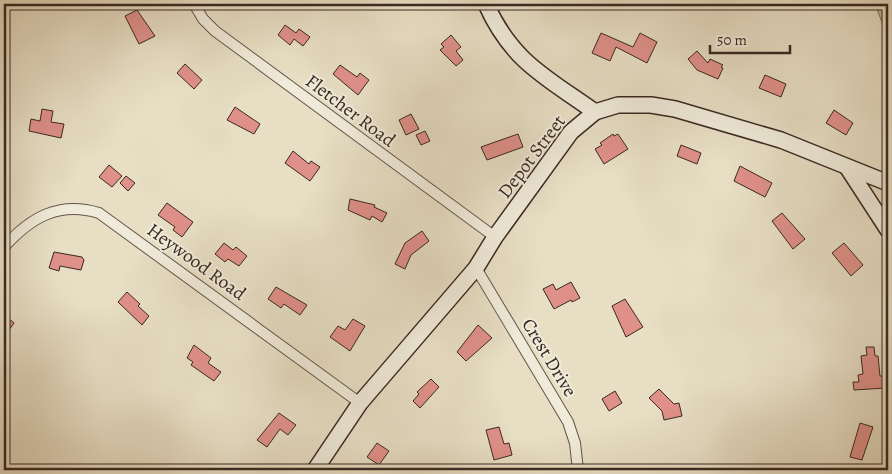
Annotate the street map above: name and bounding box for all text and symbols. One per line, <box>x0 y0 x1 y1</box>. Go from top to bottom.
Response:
scale bar <box>710 22 790 54</box>
text: 50 m <box>717 30 747 50</box>
street label: Fletcher Road <box>300 68 401 154</box>
street label: Depot Street <box>492 110 572 204</box>
street label: Heywood Road <box>142 217 252 307</box>
street label: Crest Drive <box>515 313 583 402</box>

